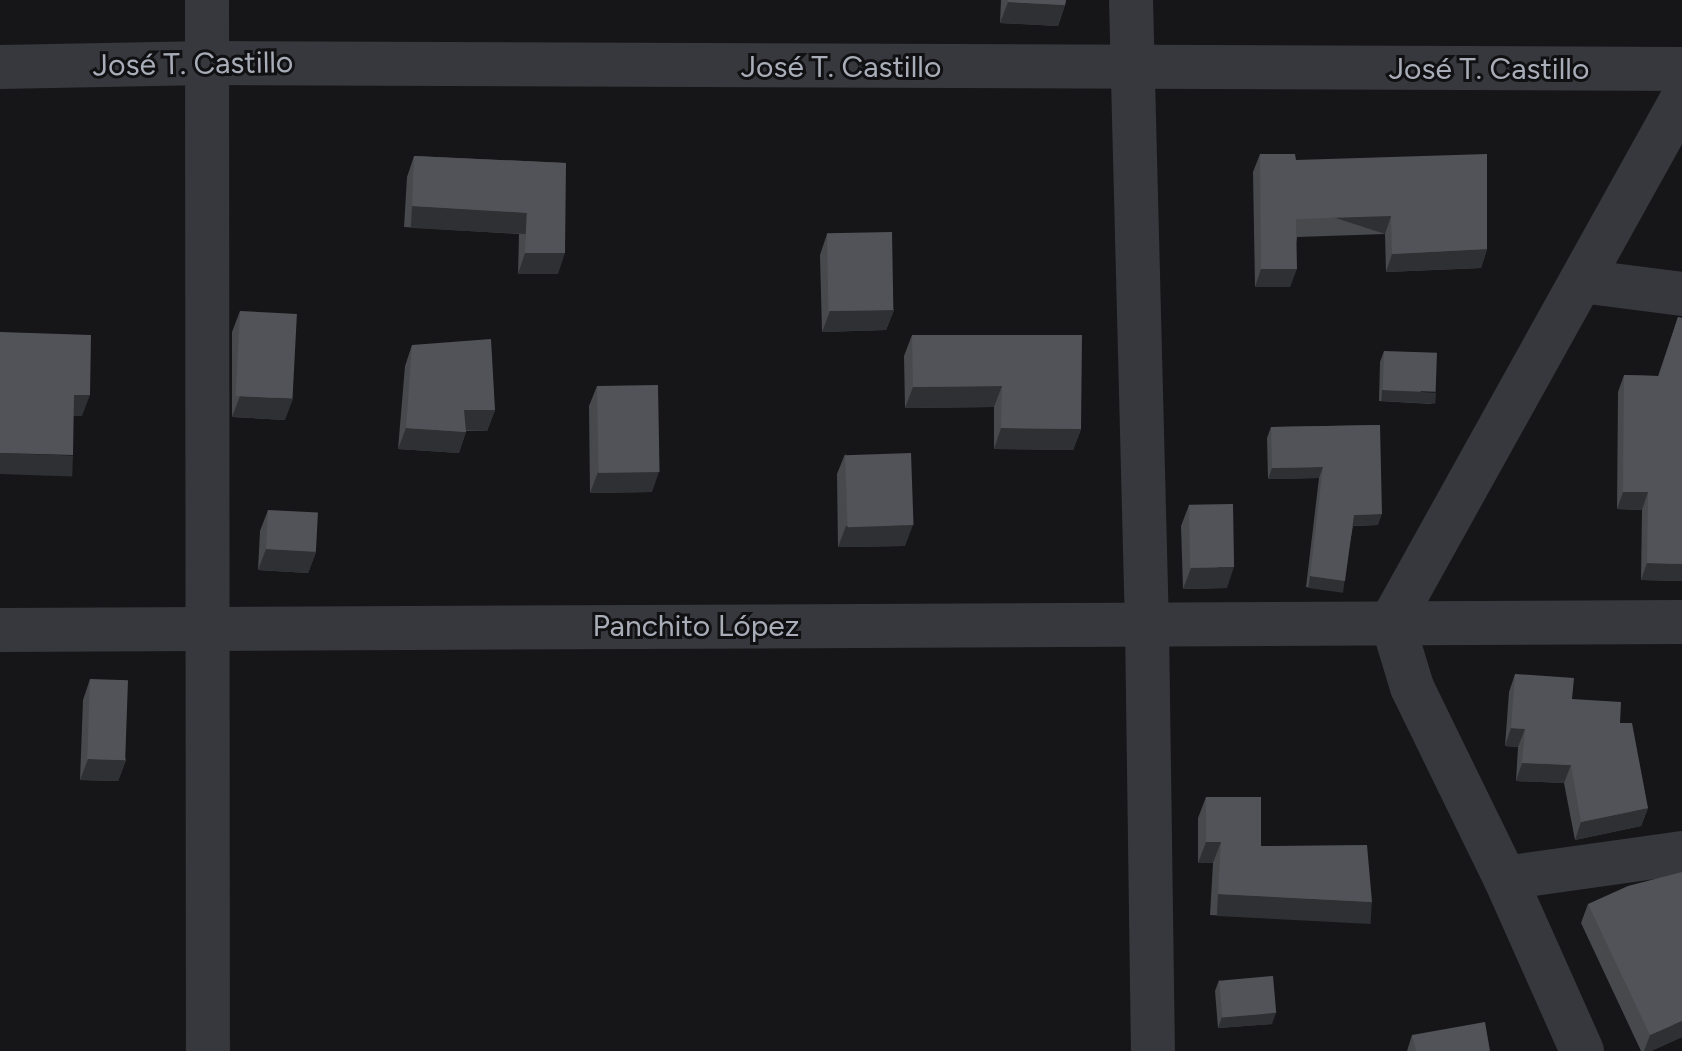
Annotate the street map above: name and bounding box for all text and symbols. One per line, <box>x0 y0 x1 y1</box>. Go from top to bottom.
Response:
street label: José T. Castillo <box>92 44 294 84</box>
street label: José T. Castillo <box>741 49 941 85</box>
street label: José T. Castillo <box>1389 51 1589 87</box>
street label: Panchito López <box>593 608 799 644</box>

